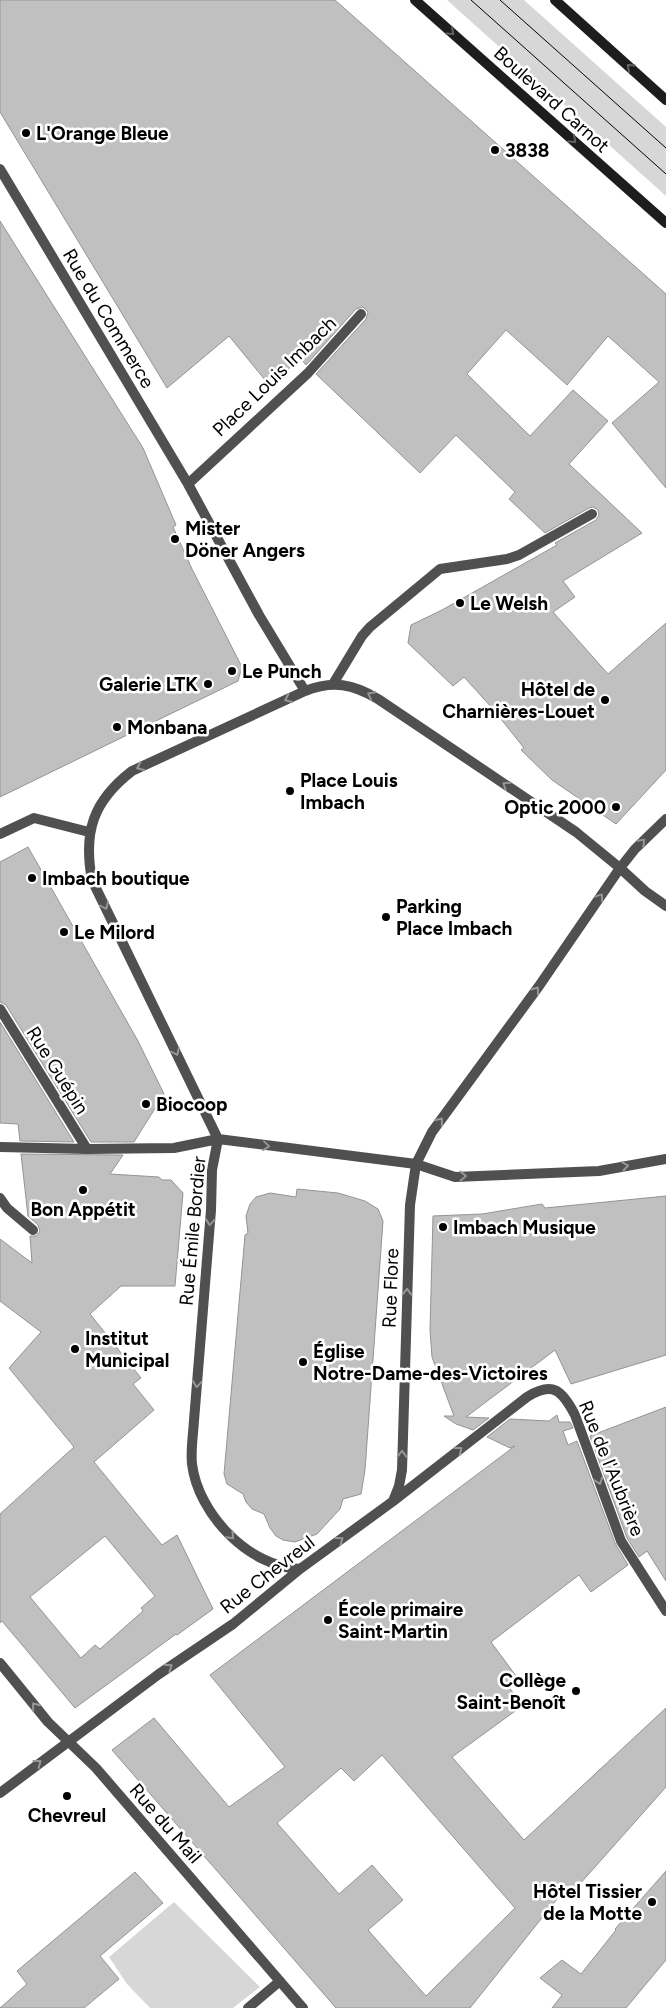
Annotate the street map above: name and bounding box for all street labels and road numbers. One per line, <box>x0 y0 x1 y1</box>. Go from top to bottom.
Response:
street label: Boulevard Carnot <box>489 41 614 157</box>
street label: Rue du Commerce <box>58 244 159 392</box>
street label: Place Louis Imbach <box>208 312 341 441</box>
street label: Rue Guépin <box>22 1022 94 1118</box>
street label: Rue Émile Bordier <box>175 1155 211 1307</box>
street label: Rue Flore <box>378 1248 403 1328</box>
street label: Rue de l'Aubrière <box>574 1397 649 1539</box>
street label: Rue Chevreul <box>216 1530 319 1618</box>
street label: Rue du Mail <box>125 1779 207 1868</box>

